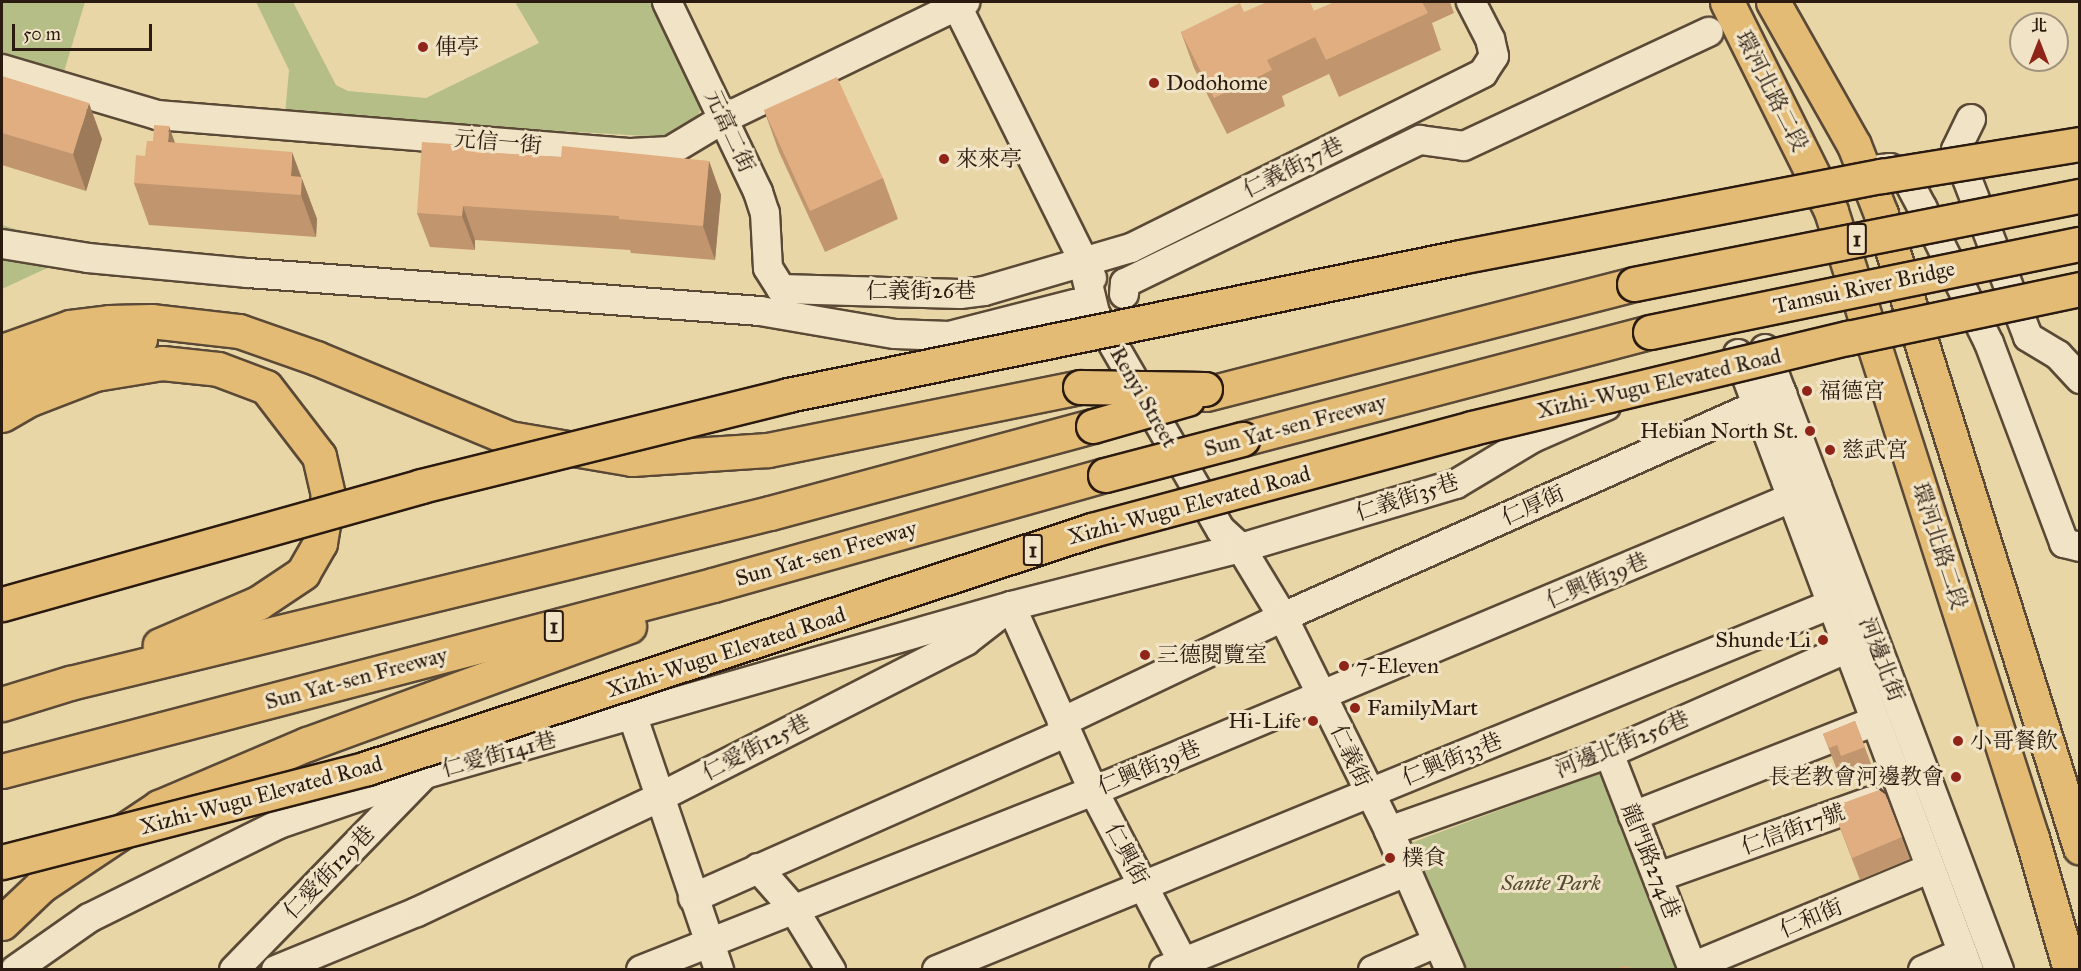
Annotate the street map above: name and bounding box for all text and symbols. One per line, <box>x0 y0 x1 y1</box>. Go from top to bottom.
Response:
scale bar <box>15 12 154 50</box>
north arrow <box>2009 12 2069 72</box>
text: 北 <box>2031 16 2047 35</box>
text: 50 m <box>23 23 61 45</box>
street label: 環河北路二段 <box>1730 26 1814 156</box>
place label: 俥亭 <box>435 34 479 60</box>
marker: 俥亭 <box>416 40 430 54</box>
place label: Dodohome <box>1166 70 1268 96</box>
marker: Dodohome <box>1147 76 1161 90</box>
street label: 元富二街 <box>699 86 761 176</box>
street label: 元信一街 <box>453 125 543 159</box>
street label: 仁義街37巷 <box>1238 131 1348 203</box>
place label: 來來亭 <box>956 146 1022 172</box>
marker: 來來亭 <box>937 152 951 166</box>
road number: 1 <box>1846 221 1868 257</box>
street label: Tamsui River Bridge <box>1771 255 1957 319</box>
street label: 仁義街26巷 <box>866 278 976 304</box>
street label: Renyi Street <box>1105 342 1183 452</box>
street label: Xizhi-Wugu Elevated Road <box>1534 342 1784 424</box>
place label: 福德宮 <box>1819 378 1885 404</box>
marker: 福德宮 <box>1800 384 1814 398</box>
street label: Sun Yat-sen Freeway <box>1201 388 1389 462</box>
place label: Hebian North St. <box>1640 418 1798 444</box>
marker: Hebian North St. <box>1803 424 1817 438</box>
place label: 慈武宮 <box>1842 437 1908 463</box>
marker: 慈武宮 <box>1823 443 1837 457</box>
street label: Xizhi-Wugu Elevated Road <box>1065 460 1313 550</box>
street label: 仁義街35巷 <box>1352 468 1462 526</box>
street label: 環河北路二段 <box>1907 479 1973 613</box>
street label: 仁厚街 <box>1497 480 1569 530</box>
street label: Sun Yat-sen Freeway <box>732 514 920 592</box>
road number: 1 <box>1022 532 1044 568</box>
street label: 仁興街39巷 <box>1542 547 1652 613</box>
street label: Xizhi-Wugu Elevated Road <box>603 601 849 703</box>
road number: 1 <box>544 608 564 644</box>
street label: 河邊北街 <box>1854 613 1910 705</box>
place label: Shunde Li <box>1715 627 1811 653</box>
marker: Shunde Li <box>1816 633 1830 647</box>
street label: Sun Yat-sen Freeway <box>262 641 450 715</box>
place label: 三德閱覽室 <box>1157 642 1267 668</box>
marker: 三德閱覽室 <box>1138 648 1152 662</box>
place label: 7-Eleven <box>1356 653 1439 679</box>
marker: 7-Eleven <box>1337 659 1351 673</box>
place label: FamilyMart <box>1367 695 1478 721</box>
marker: FamilyMart <box>1348 701 1362 715</box>
street label: 河邊北街256巷 <box>1551 705 1693 783</box>
place label: Hi-Life <box>1228 708 1301 734</box>
street label: 仁愛街125巷 <box>698 709 814 785</box>
marker: Hi-Life <box>1306 714 1320 728</box>
street label: 仁義街 <box>1325 721 1377 791</box>
street label: 仁愛街141巷 <box>439 726 559 782</box>
street label: 仁興街33巷 <box>1398 727 1506 791</box>
place label: 小哥餐飲 <box>1970 728 2058 754</box>
street label: 仁興街39巷 <box>1094 734 1204 800</box>
marker: 小哥餐飲 <box>1951 734 1965 748</box>
street label: Xizhi-Wugu Elevated Road <box>137 750 385 840</box>
place label: 長老教會河邊教會 <box>1768 764 1944 790</box>
marker: 長老教會河邊教會 <box>1949 770 1963 784</box>
street label: 仁信街17號 <box>1738 798 1848 860</box>
street label: 龍門路274巷 <box>1616 800 1686 922</box>
street label: 仁興街 <box>1100 819 1154 889</box>
street label: 仁愛街129巷 <box>278 820 380 924</box>
place label: 樸食 <box>1402 845 1446 871</box>
marker: 樸食 <box>1383 851 1397 865</box>
park label: Sante Park <box>1501 870 1601 896</box>
street label: 仁和街 <box>1775 893 1847 943</box>

